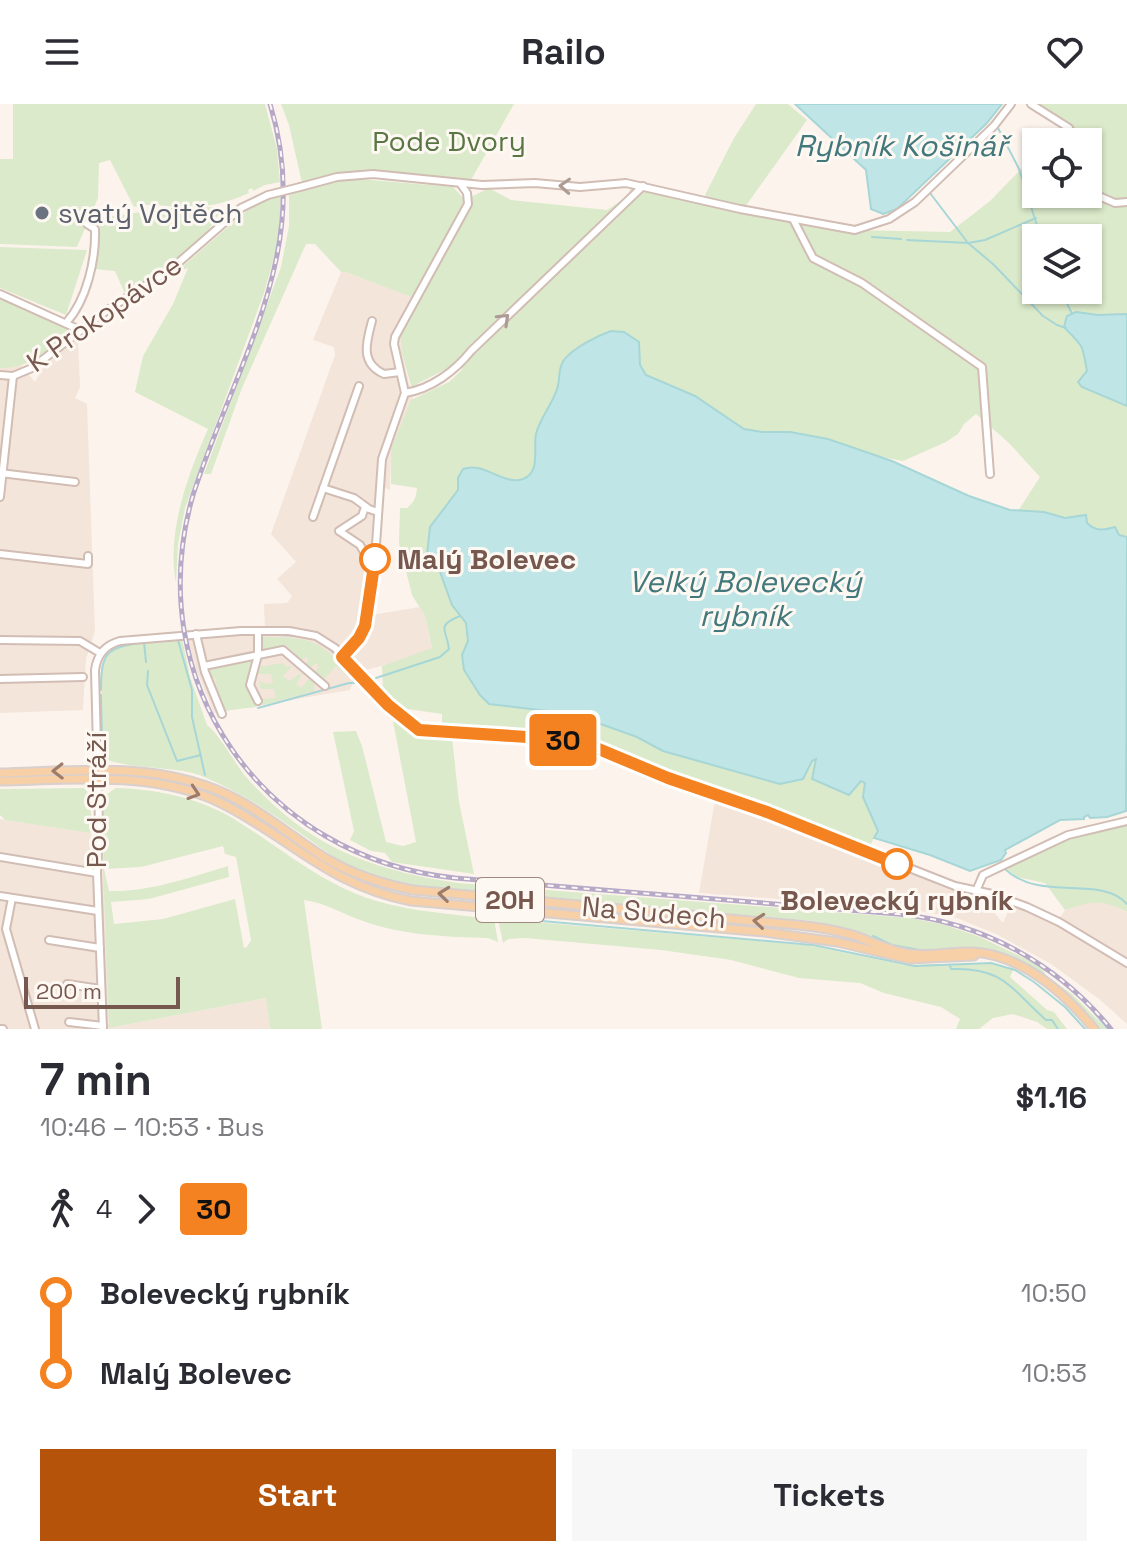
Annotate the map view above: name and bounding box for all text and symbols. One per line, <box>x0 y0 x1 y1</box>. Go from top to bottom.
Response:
text: Railo <box>521 29 606 75</box>
icon: menu <box>40 30 84 74</box>
icon: heart <box>1043 30 1087 74</box>
park label: Pode Dvory <box>372 123 526 159</box>
water label: Rybník Košinář <box>795 126 1013 165</box>
map controls <box>1022 128 1102 304</box>
button: locate <box>1022 128 1102 208</box>
one-way arrow <box>558 178 571 195</box>
place label: svatý Vojtěch <box>58 195 242 231</box>
marker: svatý Vojtěch <box>33 204 51 222</box>
button: layers <box>1022 224 1102 304</box>
street label: K Prokopávce <box>19 246 189 380</box>
one-way arrow <box>495 314 510 328</box>
place label: Malý Bolevec <box>397 541 576 577</box>
marker: Malý Bolevec <box>360 544 390 574</box>
water label: Velký Bolevecký rybník <box>628 562 863 635</box>
line badge: 30 <box>527 714 599 766</box>
text: 30 <box>545 722 581 758</box>
street label: Pod Stráží <box>78 732 114 868</box>
one-way arrow <box>51 762 64 780</box>
one-way arrow <box>186 783 200 799</box>
marker: Bolevecký rybník <box>882 849 912 879</box>
road number: 20H <box>476 878 544 922</box>
place label: Bolevecký rybník <box>780 882 1014 918</box>
one-way arrow <box>437 886 450 903</box>
street label: Na Sudech <box>580 888 728 936</box>
one-way arrow <box>752 913 765 930</box>
scale bar <box>24 973 180 1009</box>
text: 200 m <box>36 977 102 1005</box>
text: 7 min <box>40 1052 152 1108</box>
text: $1.16 <box>1016 1078 1087 1117</box>
text: 10:46 – 10:53 · Bus <box>40 1110 264 1144</box>
icon: walk <box>40 1187 84 1231</box>
icon: forward <box>124 1187 168 1231</box>
text: 30 <box>196 1191 231 1227</box>
text: 4 <box>96 1192 112 1226</box>
text: Bolevecký rybník <box>100 1274 350 1313</box>
text: 10:50 <box>1021 1276 1087 1310</box>
text: Malý Bolevec <box>100 1354 292 1393</box>
text: 10:53 <box>1022 1356 1087 1390</box>
button: Start <box>40 1449 556 1541</box>
button: Tickets <box>572 1449 1087 1541</box>

